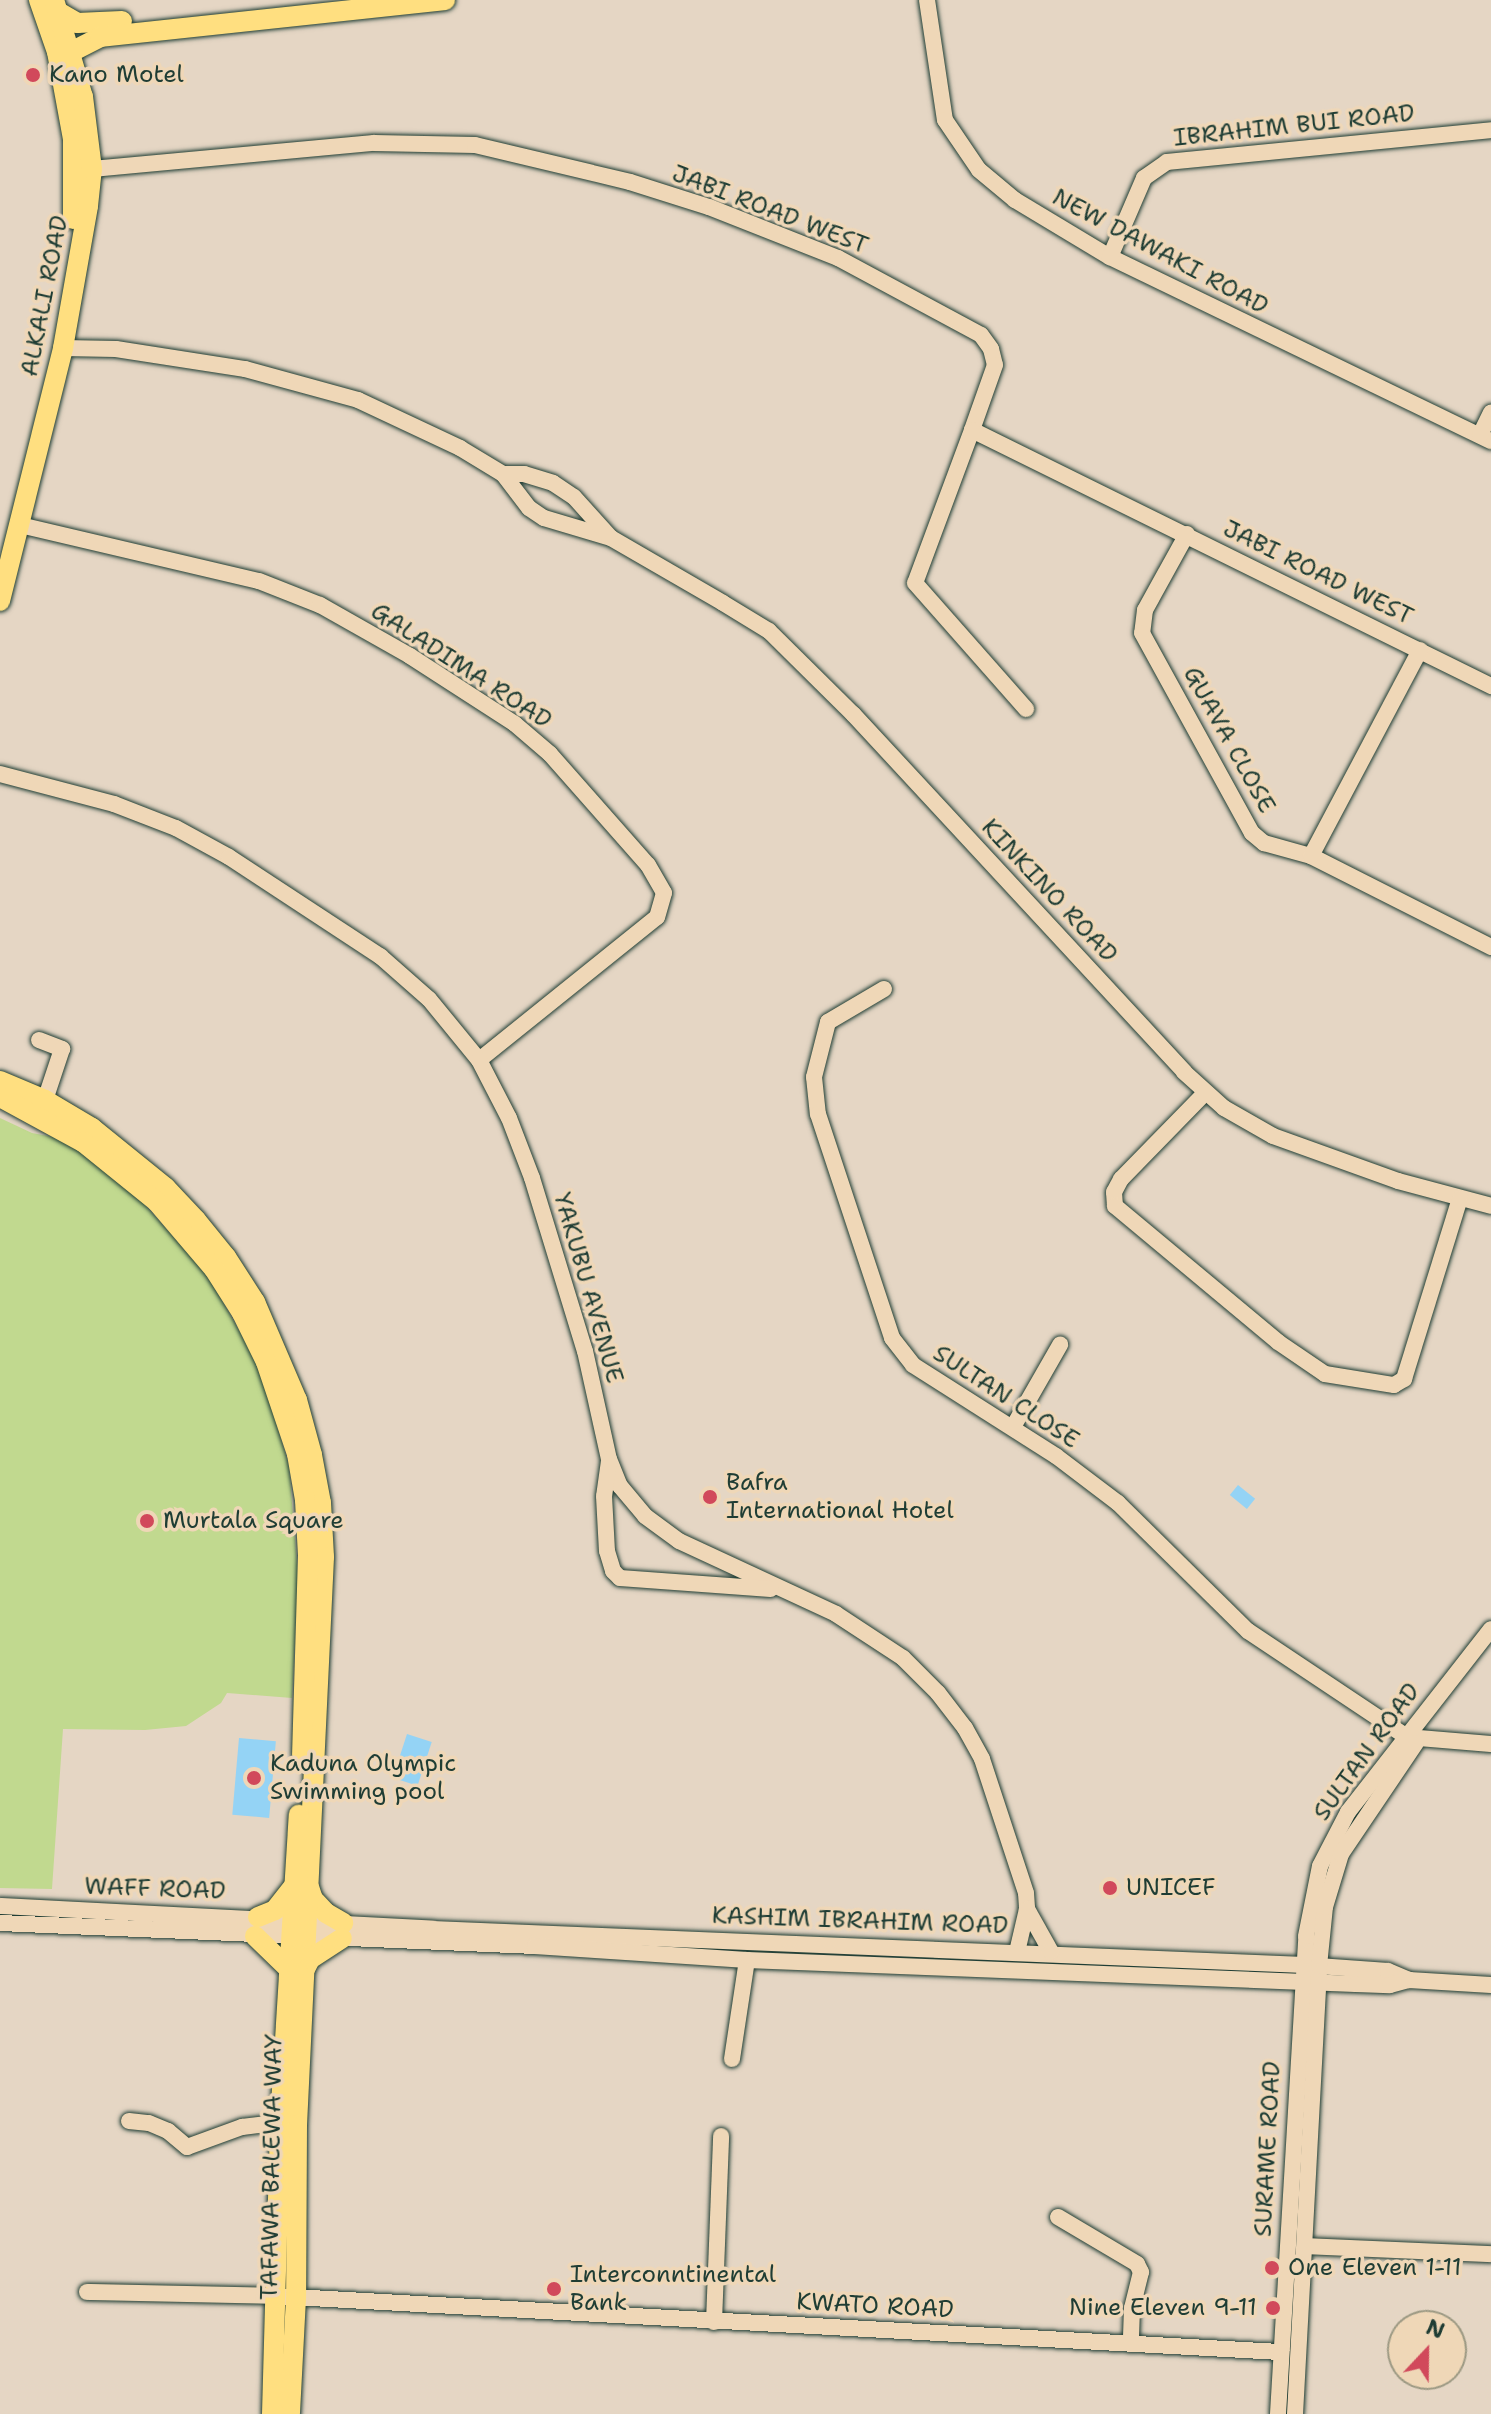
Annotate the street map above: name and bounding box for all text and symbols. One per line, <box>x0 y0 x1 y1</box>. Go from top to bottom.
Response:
place label: Kano Motel <box>49 61 184 89</box>
marker: Kano Motel <box>24 66 42 84</box>
street label: IBRAHIM BUI ROAD <box>1172 99 1416 153</box>
street label: JABI ROAD WEST <box>668 159 872 261</box>
street label: NEW DAWAKI ROAD <box>1047 183 1273 321</box>
street label: ALKALI ROAD <box>15 213 75 379</box>
street label: JABI ROAD WEST <box>1218 515 1418 631</box>
street label: GALADIMA ROAD <box>365 597 557 735</box>
street label: GUAVA CLOSE <box>1177 662 1281 818</box>
street label: KINKINO ROAD <box>975 813 1123 969</box>
street label: YAKUBU AVENUE <box>547 1189 629 1387</box>
street label: SULTAN CLOSE <box>928 1339 1084 1455</box>
place label: Bafra International Hotel <box>726 1469 954 1525</box>
marker: Bafra International Hotel <box>701 1488 719 1506</box>
place label: Murtala Square <box>163 1507 344 1535</box>
marker: Murtala Square <box>138 1512 156 1530</box>
street label: SULTAN ROAD <box>1308 1678 1426 1826</box>
place label: Kaduna Olympic Swimming pool <box>270 1750 456 1806</box>
marker: Kaduna Olympic Swimming pool <box>245 1769 263 1787</box>
street label: WAFF ROAD <box>84 1872 226 1906</box>
place label: UNICEF <box>1126 1874 1216 1902</box>
marker: UNICEF <box>1101 1879 1119 1897</box>
street label: KASHIM IBRAHIM ROAD <box>711 1901 1009 1941</box>
street label: TAFAWA BALEWA WAY <box>255 2034 289 2300</box>
street label: SURAME ROAD <box>1249 2060 1287 2238</box>
place label: One Eleven 1-11 <box>1288 2254 1462 2282</box>
marker: One Eleven 1-11 <box>1263 2259 1281 2277</box>
place label: Interconntinental Bank <box>570 2261 776 2317</box>
marker: Interconntinental Bank <box>545 2280 563 2298</box>
street label: KWATO ROAD <box>796 2287 954 2325</box>
place label: Nine Eleven 9-11 <box>1069 2294 1257 2322</box>
marker: Nine Eleven 9-11 <box>1264 2299 1282 2317</box>
north arrow <box>1387 2310 1467 2390</box>
text: N <box>1422 2312 1449 2346</box>

